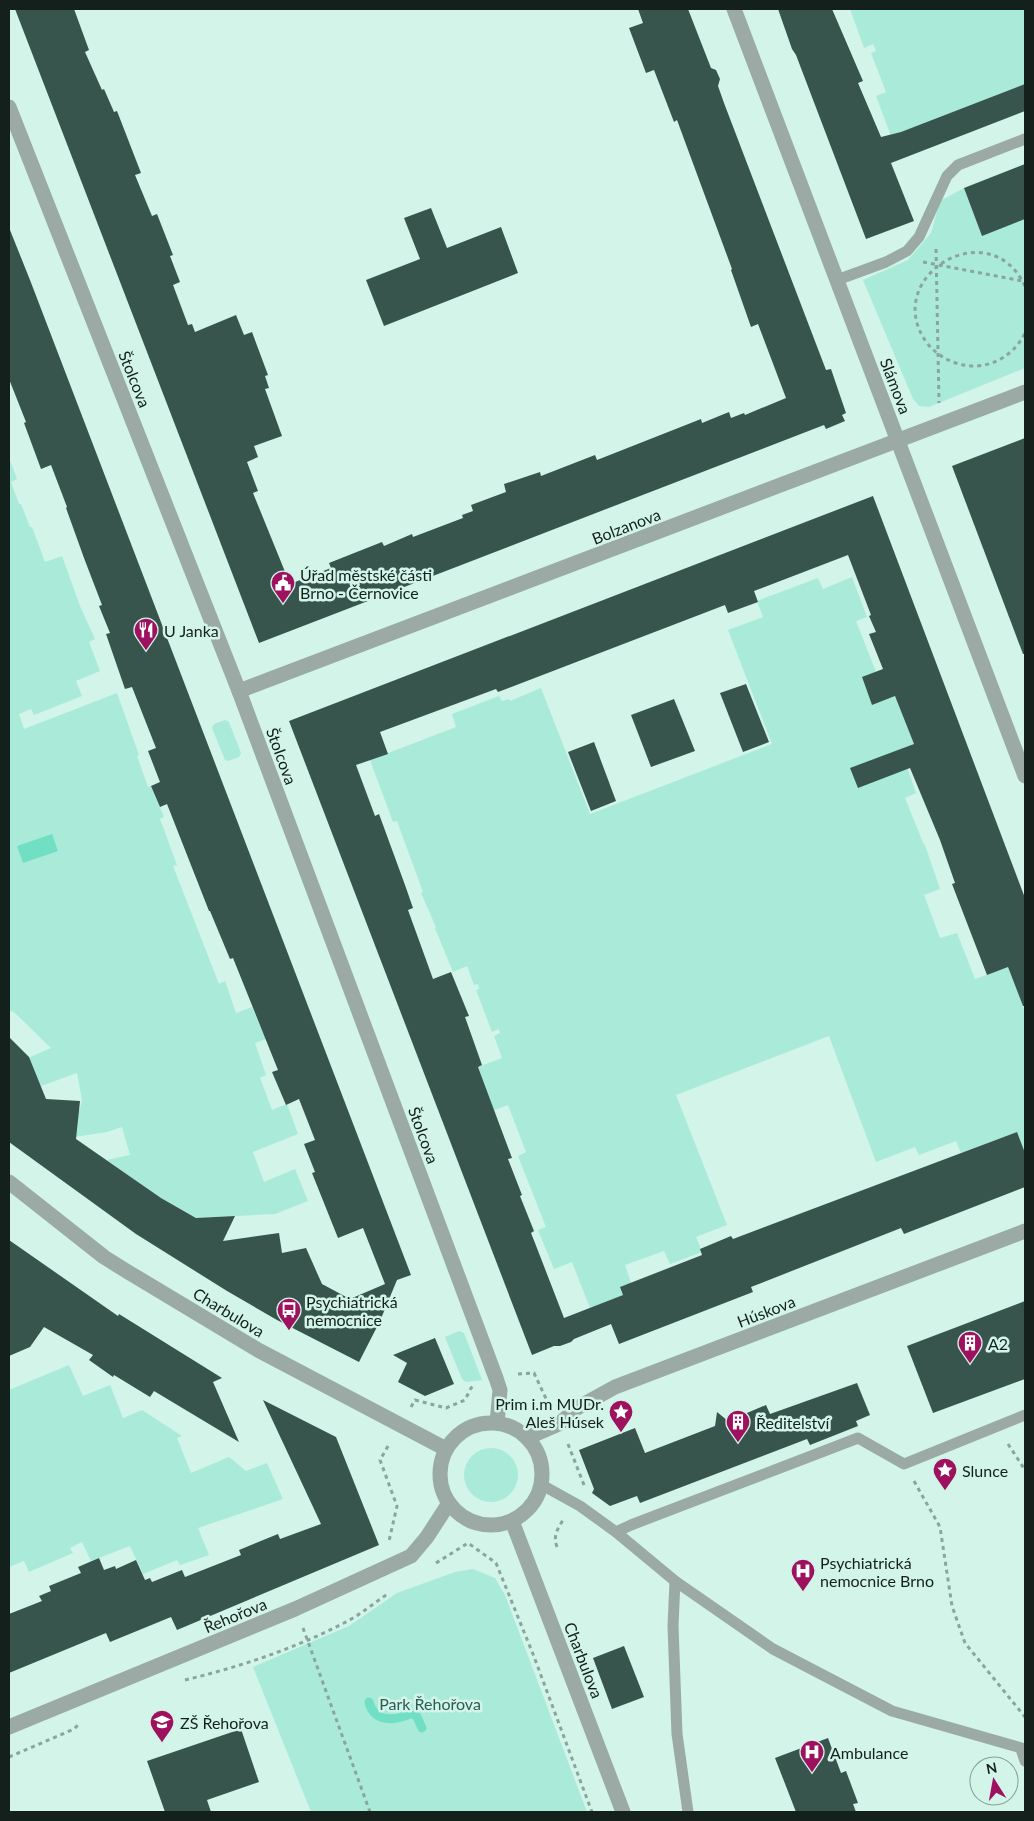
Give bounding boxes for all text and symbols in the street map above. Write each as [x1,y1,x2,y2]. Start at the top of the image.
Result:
street label: Štolcova [115,348,155,410]
street label: Slámova [877,355,915,417]
street label: Bolzanova [589,504,663,548]
place label: Úřad městské části Brno - Černovice [300,565,432,602]
public building icon: Úřad městské části Brno - Černovice [270,570,296,604]
restaurant icon: U Janka [133,617,159,651]
place label: U Janka [164,621,219,640]
street label: Štolcova [263,725,301,787]
street label: Štolcova [405,1104,443,1166]
street label: Charbulova [190,1283,268,1341]
street label: Húskova [734,1291,798,1331]
place label: Psychiatrická nemocnice [306,1292,398,1329]
bus stop icon: Psychiatrická nemocnice [276,1297,302,1331]
building icon: A2 [957,1330,983,1364]
place label: A2 [988,1334,1008,1353]
place label: Prim i.m MUDr. Aleš Húsek [495,1394,605,1431]
place icon: Prim i.m MUDr. Aleš Húsek [608,1399,634,1433]
building icon: Ředitelství [725,1409,751,1443]
place label: Ředitelství [756,1413,831,1432]
place icon: Slunce [932,1457,958,1491]
place label: Slunce [962,1461,1008,1480]
place label: Psychiatrická nemocnice Brno [820,1553,934,1590]
hospital icon: Psychiatrická nemocnice Brno [790,1558,816,1592]
street label: Řehořova [201,1594,269,1636]
street label: Charbulova [561,1619,607,1701]
park label: Park Řehořova [379,1694,481,1713]
school or university icon: ZŠ Řehořova [149,1709,175,1743]
place label: ZŠ Řehořova [180,1713,269,1732]
hospital icon: Ambulance [799,1739,825,1773]
place label: Ambulance [830,1743,908,1762]
north arrow [969,1756,1019,1806]
text: N [985,1758,998,1777]

